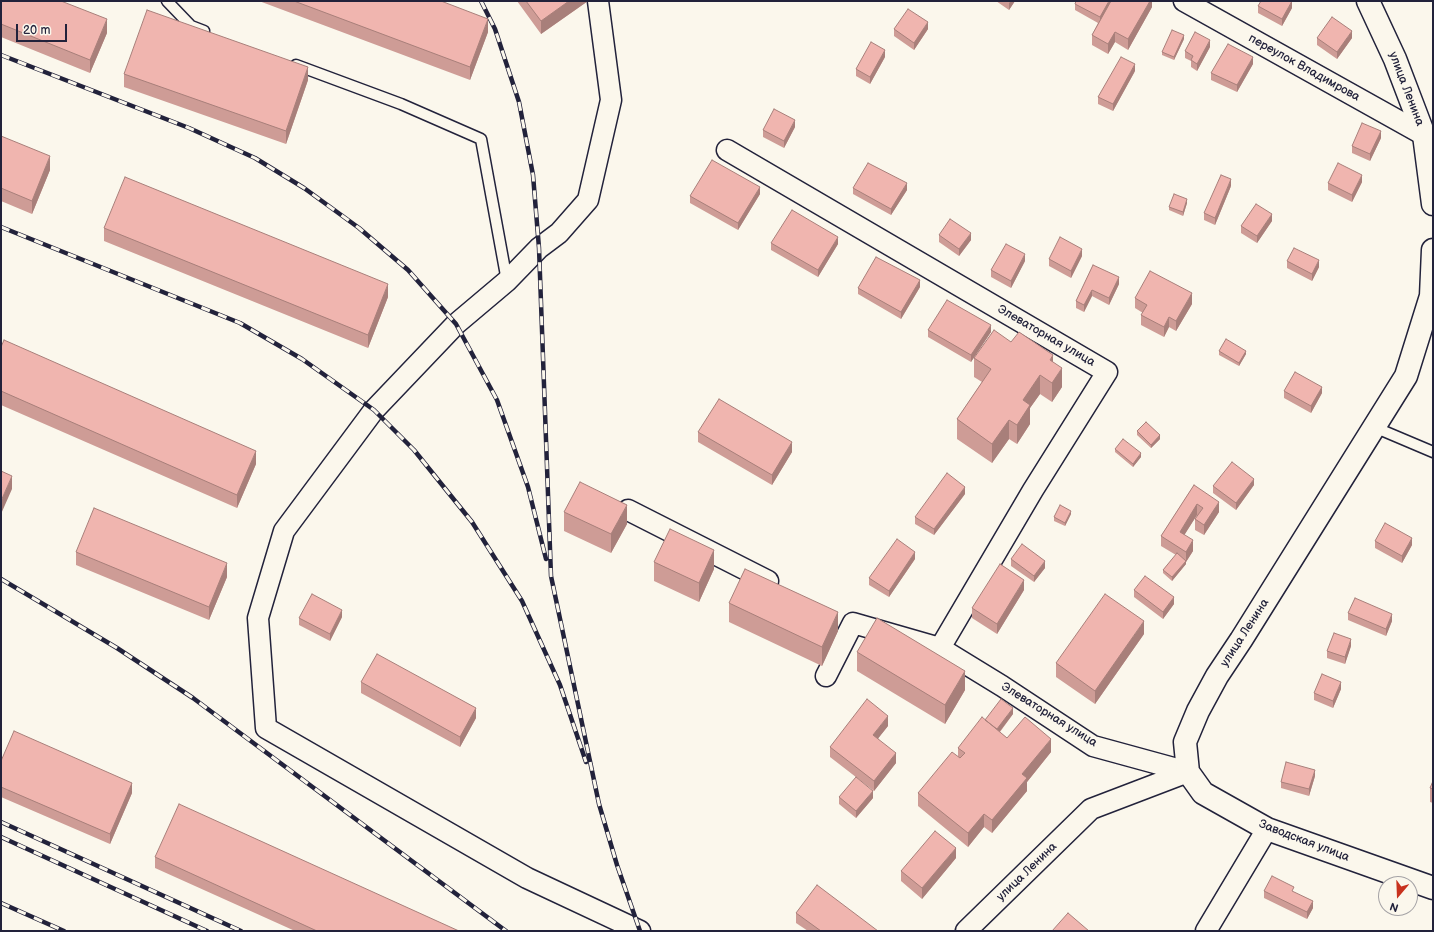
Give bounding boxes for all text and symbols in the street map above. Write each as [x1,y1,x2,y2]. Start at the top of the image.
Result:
scale bar [18,16,69,42]
text: 20 m [23,23,50,38]
street label: переулок Владимрова [1246,31,1362,105]
street label: улица Ленина [1385,50,1427,128]
street label: Элеваторная улица [995,302,1097,370]
street label: улица Ленина [1218,596,1272,670]
street label: Элеваторная улица [998,680,1100,750]
street label: Заводская улица [1257,817,1351,865]
street label: улица Ленина [994,840,1060,904]
north arrow [1378,876,1418,916]
text: N [1388,899,1400,914]

